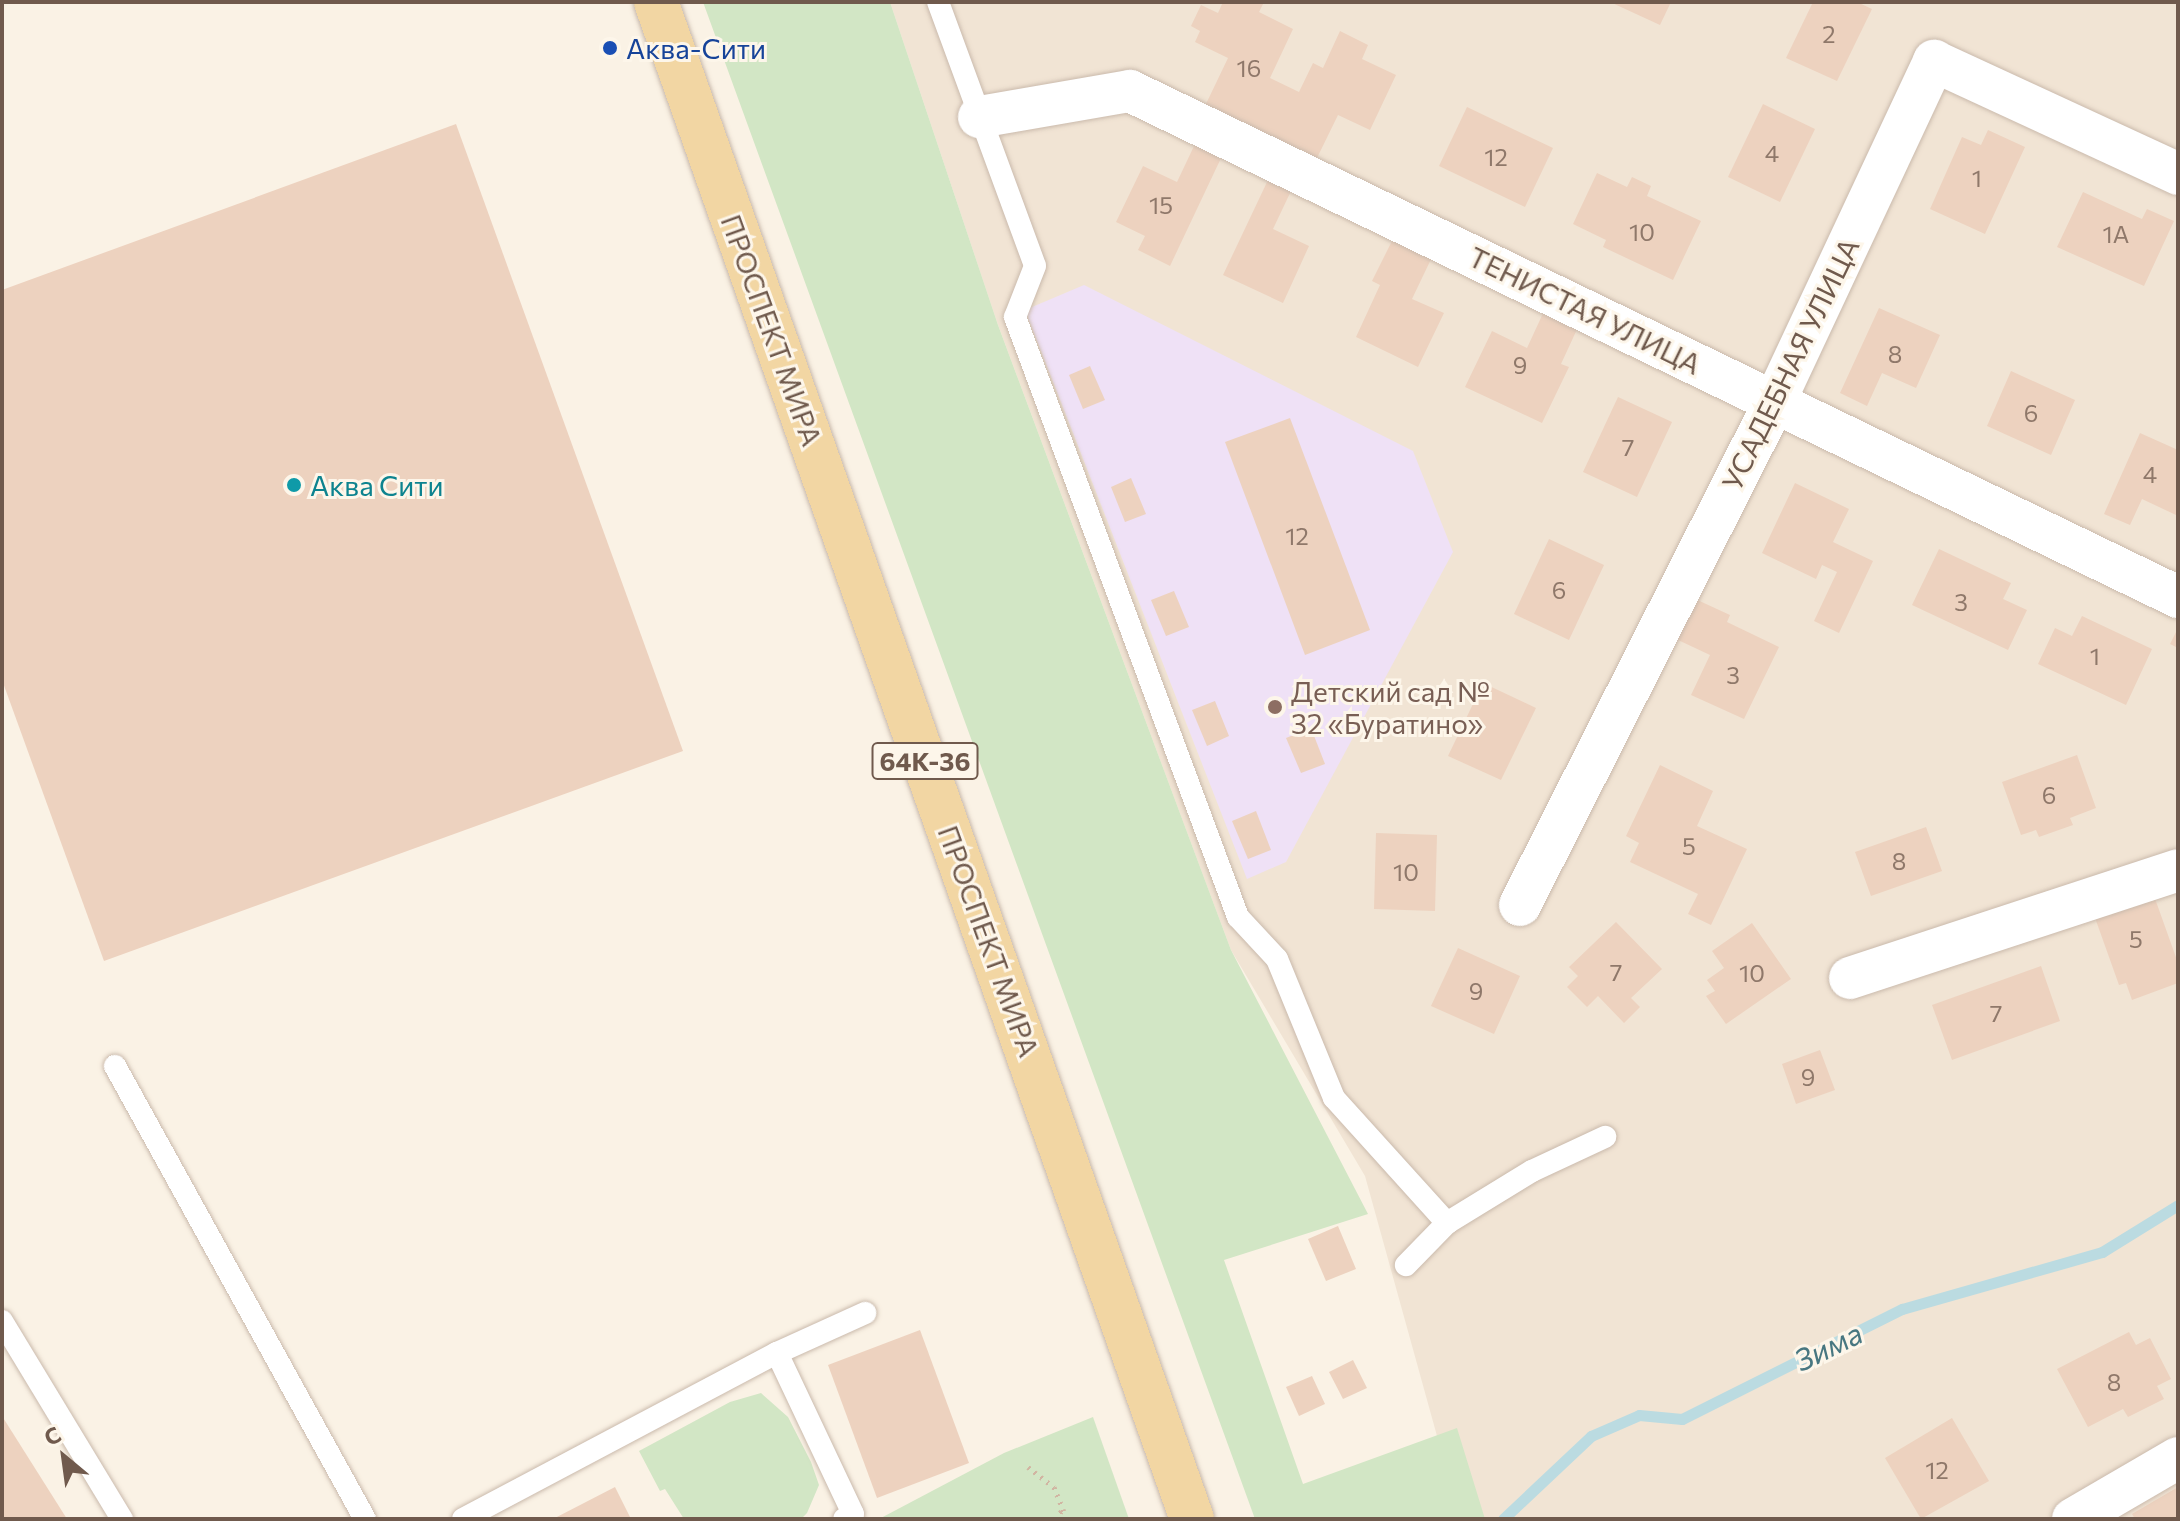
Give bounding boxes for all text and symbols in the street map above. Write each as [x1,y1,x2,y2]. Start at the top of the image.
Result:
house number: 2 [1822,20,1836,48]
place label: Аква-Сити [626,31,766,65]
marker: Аква-Сити [601,39,619,57]
house number: 16 [1237,54,1261,82]
house number: 4 [1765,139,1779,167]
house number: 12 [1484,143,1508,171]
house number: 1 [1972,164,1982,192]
house number: 15 [1149,191,1173,219]
street label: ПРОСПЕКТ МИРА [715,210,829,450]
house number: 10 [1629,218,1655,246]
house number: 1А [2103,220,2129,248]
street label: УСАДЕБНАЯ УЛИЦА [1714,233,1866,495]
street label: ТЕНИСТАЯ УЛИЦА [1464,239,1706,381]
house number: 8 [1888,340,1902,368]
house number: 9 [1513,351,1527,379]
house number: 6 [2024,399,2038,427]
house number: 7 [1622,433,1634,461]
house number: 4 [2143,460,2157,488]
place label: Аква Сити [310,468,444,502]
marker: Аква Сити [285,476,303,494]
house number: 12 [1285,522,1309,550]
house number: 6 [1552,576,1566,604]
house number: 3 [1954,588,1968,616]
house number: 1 [2090,642,2100,670]
house number: 3 [1726,661,1740,689]
place label: Детский сад № 32 «Буратино» [1291,674,1490,740]
marker: Детский сад № 32 «Буратино» [1266,698,1284,716]
road number: 64К-36 [871,739,979,783]
house number: 6 [2042,781,2056,809]
street label: ПРОСПЕКТ МИРА [932,821,1046,1061]
house number: 5 [1682,832,1696,860]
house number: 8 [1892,847,1906,875]
house number: 10 [1393,858,1419,886]
house number: 5 [2129,925,2143,953]
house number: 7 [1610,958,1622,986]
house number: 10 [1739,959,1765,987]
house number: 9 [1469,977,1483,1005]
house number: 7 [1990,999,2002,1027]
house number: 9 [1801,1063,1815,1091]
water label: Зима [1788,1314,1868,1378]
house number: 8 [2107,1368,2121,1396]
north arrow [24,1417,104,1497]
text: С [39,1420,65,1451]
house number: 12 [1925,1456,1949,1484]

